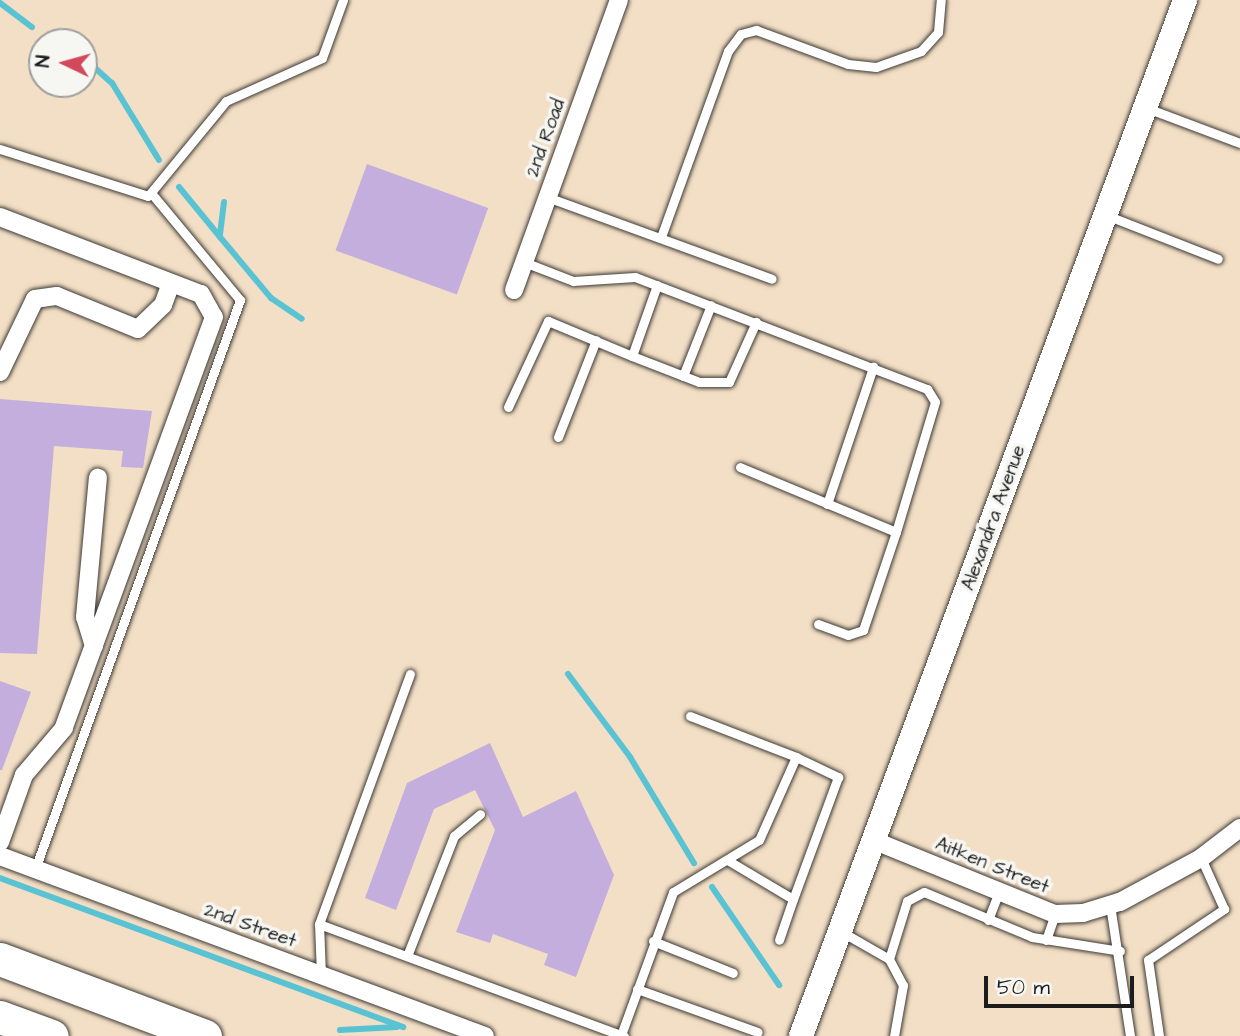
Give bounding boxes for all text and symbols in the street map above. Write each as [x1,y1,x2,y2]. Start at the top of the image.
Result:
north arrow [28,28,98,98]
text: N [30,54,58,68]
street label: 2nd Road [521,96,571,180]
street label: Alexandra Avenue [957,442,1031,594]
street label: Aitken Street [932,833,1052,899]
street label: 2nd Street [201,899,299,953]
scale bar [988,962,1138,1006]
text: 50 m [997,973,1050,1002]

